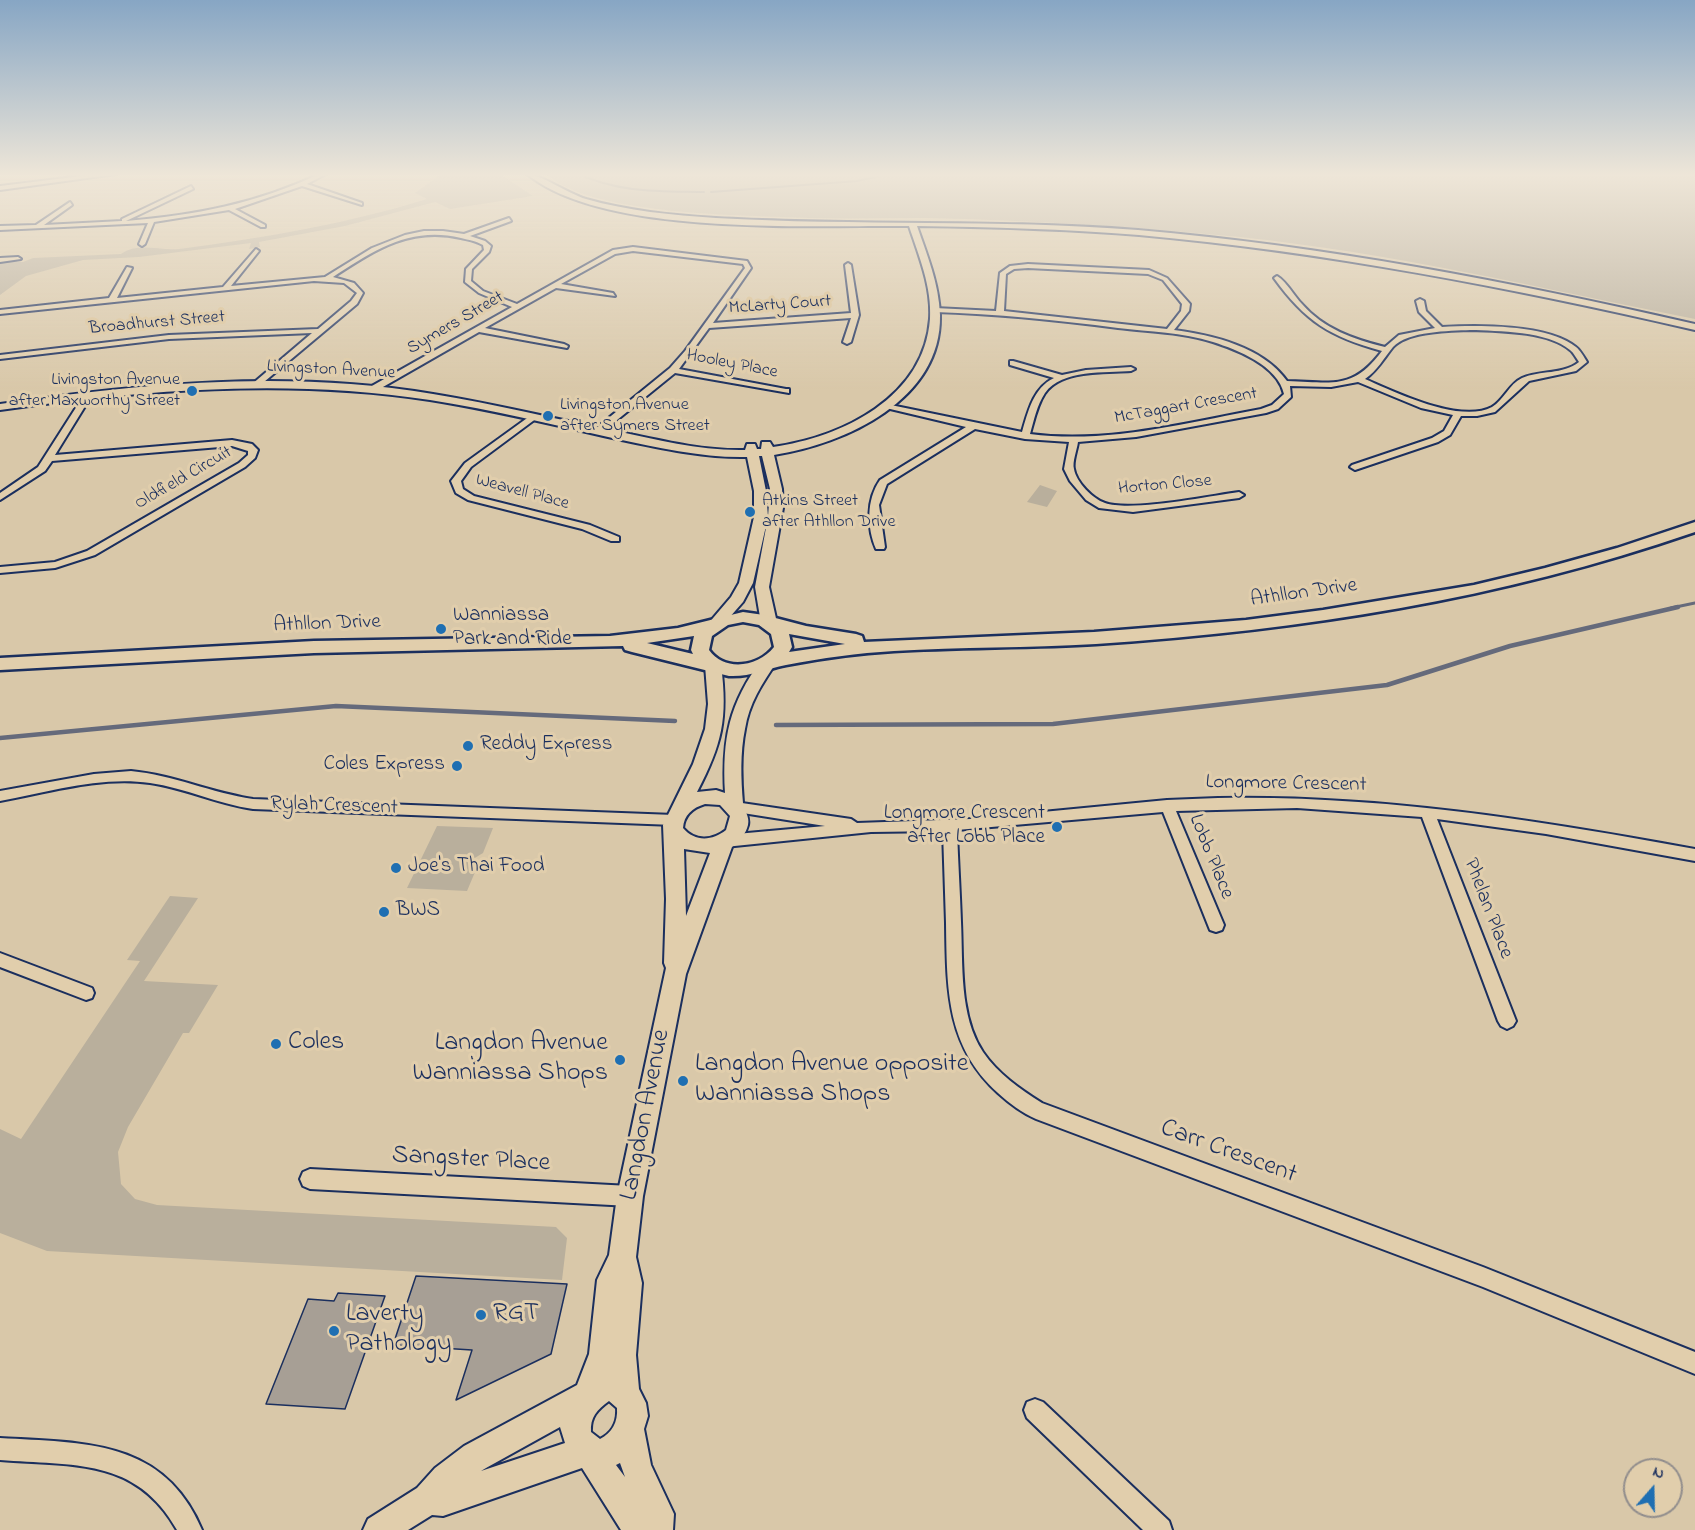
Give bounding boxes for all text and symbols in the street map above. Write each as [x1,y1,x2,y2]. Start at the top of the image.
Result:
street label: Symers Street [404,288,508,360]
street label: McLarty Court [728,292,832,320]
street label: Broadhurst Street [88,307,226,341]
street label: Hooley Place [685,346,779,384]
street label: Livingston Avenue [266,357,396,385]
place label: Livingston Avenue after Maxworthy Street [9,370,180,412]
marker: Livingston Avenue after Maxworthy Street [185,384,199,398]
street label: McTaggart Crescent [1113,384,1259,430]
place label: Livingston Avenue after Symers Street [560,395,710,438]
marker: Livingston Avenue after Symers Street [541,409,555,423]
street label: Oldfield Circuit [132,443,236,515]
street label: Weavell Place [473,470,571,516]
street label: Horton Close [1117,471,1213,501]
place label: Atkins Street after Athllon Drive [762,491,896,534]
marker: Atkins Street after Athllon Drive [743,505,757,519]
street label: Athllon Drive [1249,574,1359,614]
place label: Wanniassa Park and Ride [453,604,572,654]
street label: Athllon Drive [273,611,381,639]
marker: Wanniassa Park and Ride [434,622,448,636]
place label: Reddy Express [480,733,612,759]
marker: Reddy Express [461,739,475,753]
place label: Coles Express [323,753,445,779]
marker: Coles Express [450,759,464,773]
street label: Longmore Crescent [1205,771,1367,799]
street label: Rylah Crescent [270,792,398,822]
place label: Longmore Crescent after Lobb Place [884,802,1045,852]
street label: Lobb Place [1182,811,1238,903]
marker: Longmore Crescent after Lobb Place [1050,820,1064,834]
place label: Joe's Thai Food [408,855,544,881]
street label: Phelan Place [1456,855,1518,963]
marker: Joe's Thai Food [389,861,403,875]
place label: BWS [396,899,440,925]
marker: BWS [377,905,391,919]
street label: Langdon Avenue [615,1027,679,1203]
place label: Coles [288,1028,344,1060]
place label: Langdon Avenue Wanniassa Shops [413,1029,608,1090]
marker: Coles [269,1037,283,1051]
place label: Langdon Avenue opposite Wanniassa Shops [695,1050,968,1112]
marker: Langdon Avenue Wanniassa Shops [613,1053,627,1067]
marker: Langdon Avenue opposite Wanniassa Shops [676,1074,690,1088]
street label: Carr Crescent [1156,1114,1300,1192]
street label: Sangster Place [391,1141,551,1181]
place label: RGT [493,1299,539,1331]
place label: Laverty Pathology [346,1300,451,1362]
marker: RGT [474,1308,488,1322]
marker: Laverty Pathology [327,1324,341,1338]
north arrow [1623,1458,1683,1518]
text: N [1649,1460,1668,1486]

